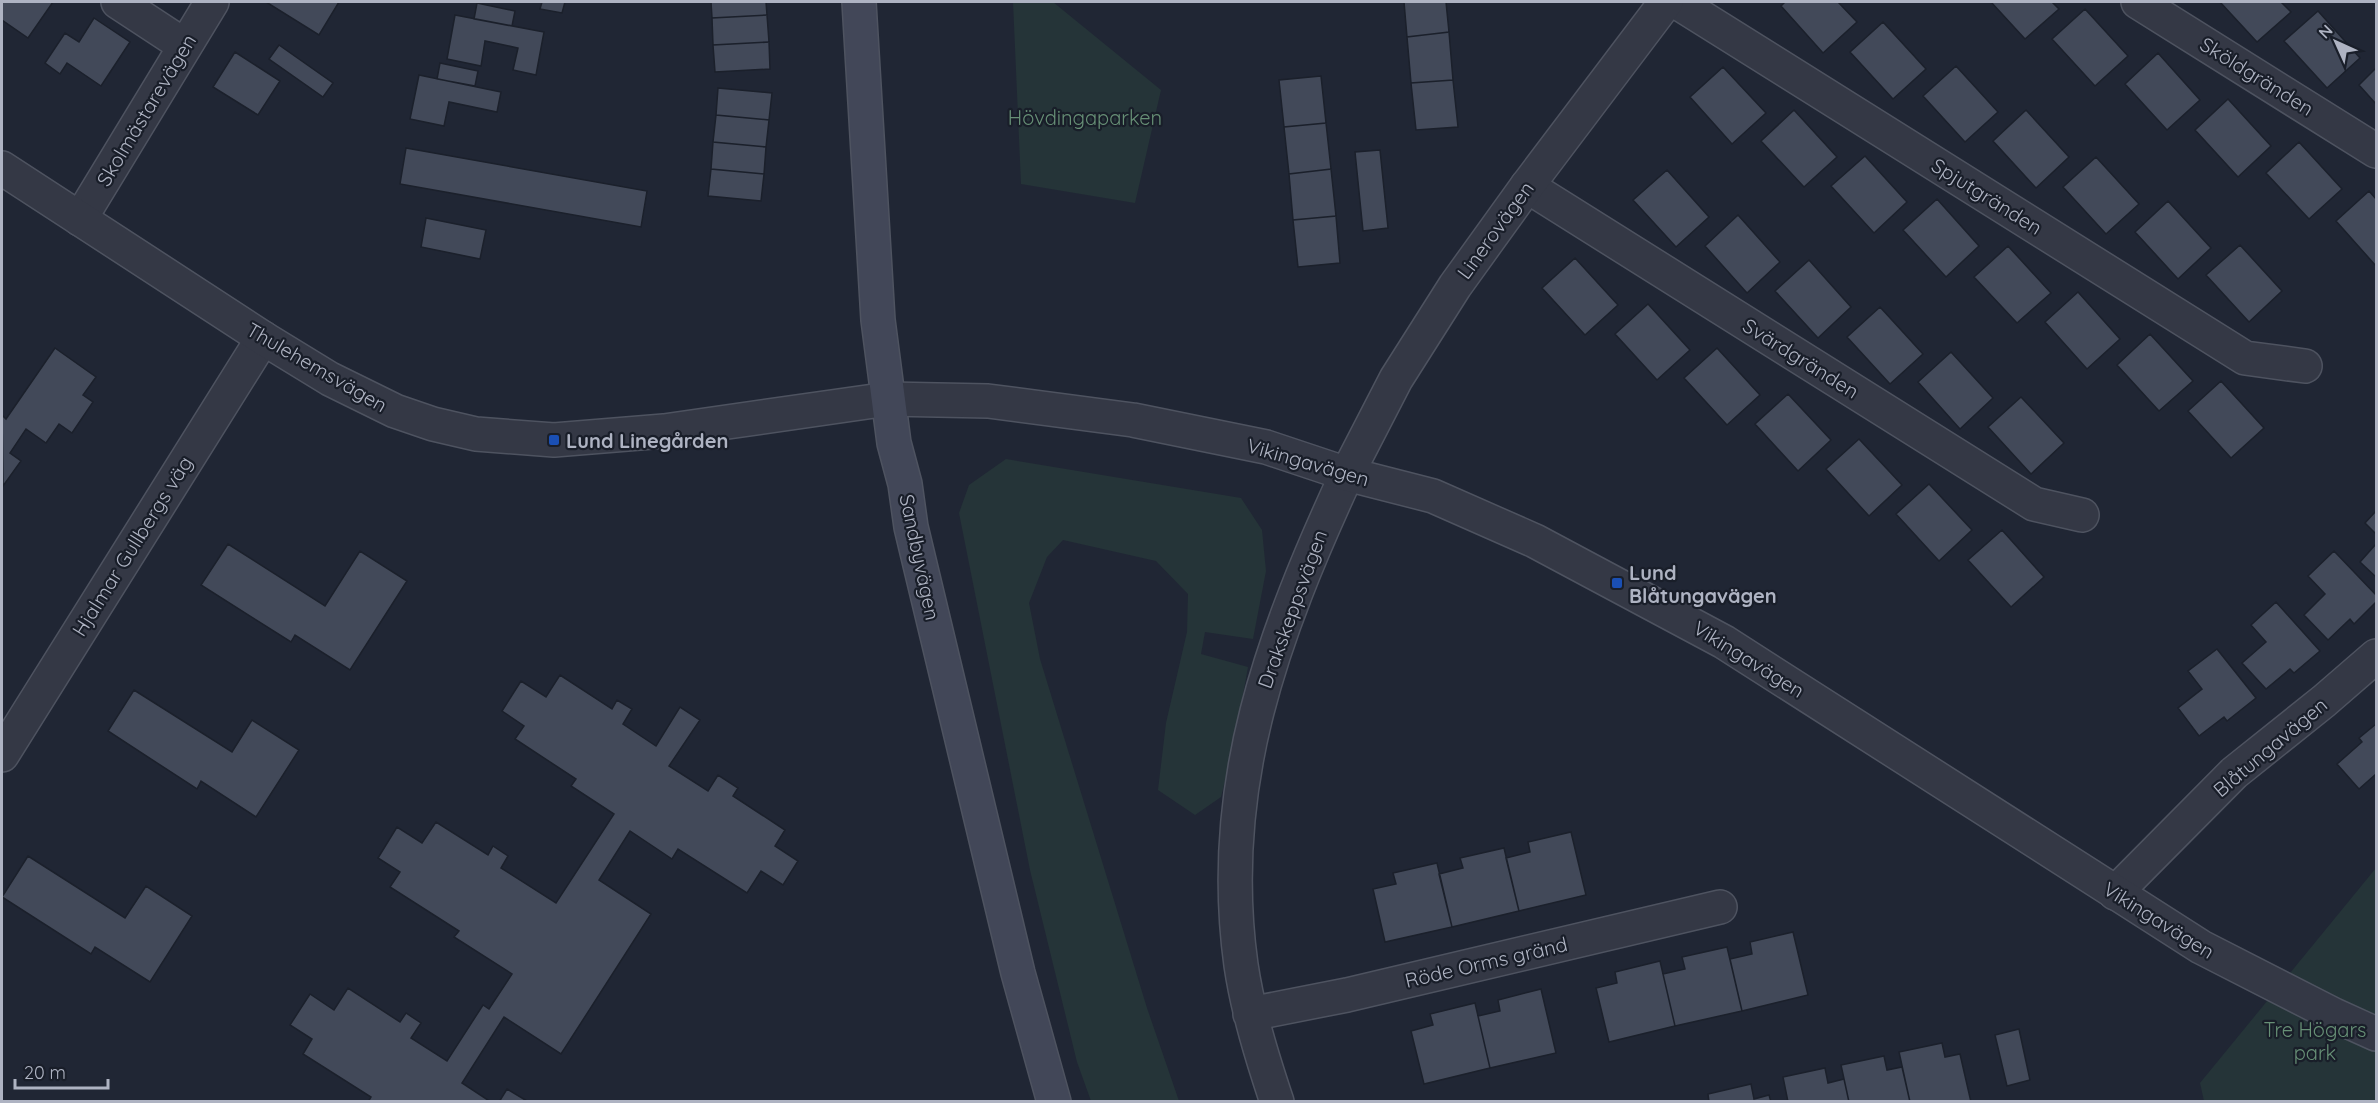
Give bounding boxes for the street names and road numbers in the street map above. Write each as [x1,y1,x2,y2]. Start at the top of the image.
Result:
street label: Skolmästarevägen [91,29,201,191]
street label: Sköldgränden [2196,31,2318,121]
street label: Spjutgränden [1927,152,2047,240]
street label: Linerovägen [1451,176,1539,284]
street label: Svärdgränden [1738,312,1864,404]
street label: Thulehemsvägen [242,317,392,417]
street label: Vikingavägen [1244,433,1372,491]
street label: Hjalmar Gullbergs väg [66,451,198,641]
street label: Sandbyvägen [894,492,946,622]
street label: Drakskeppsvägen [1252,526,1332,692]
street label: Vikingavägen [1689,615,1809,703]
street label: Blåtungavägen [2208,692,2332,802]
street label: Vikingavägen [2099,876,2219,964]
street label: Röde Orms gränd [1402,931,1570,993]

